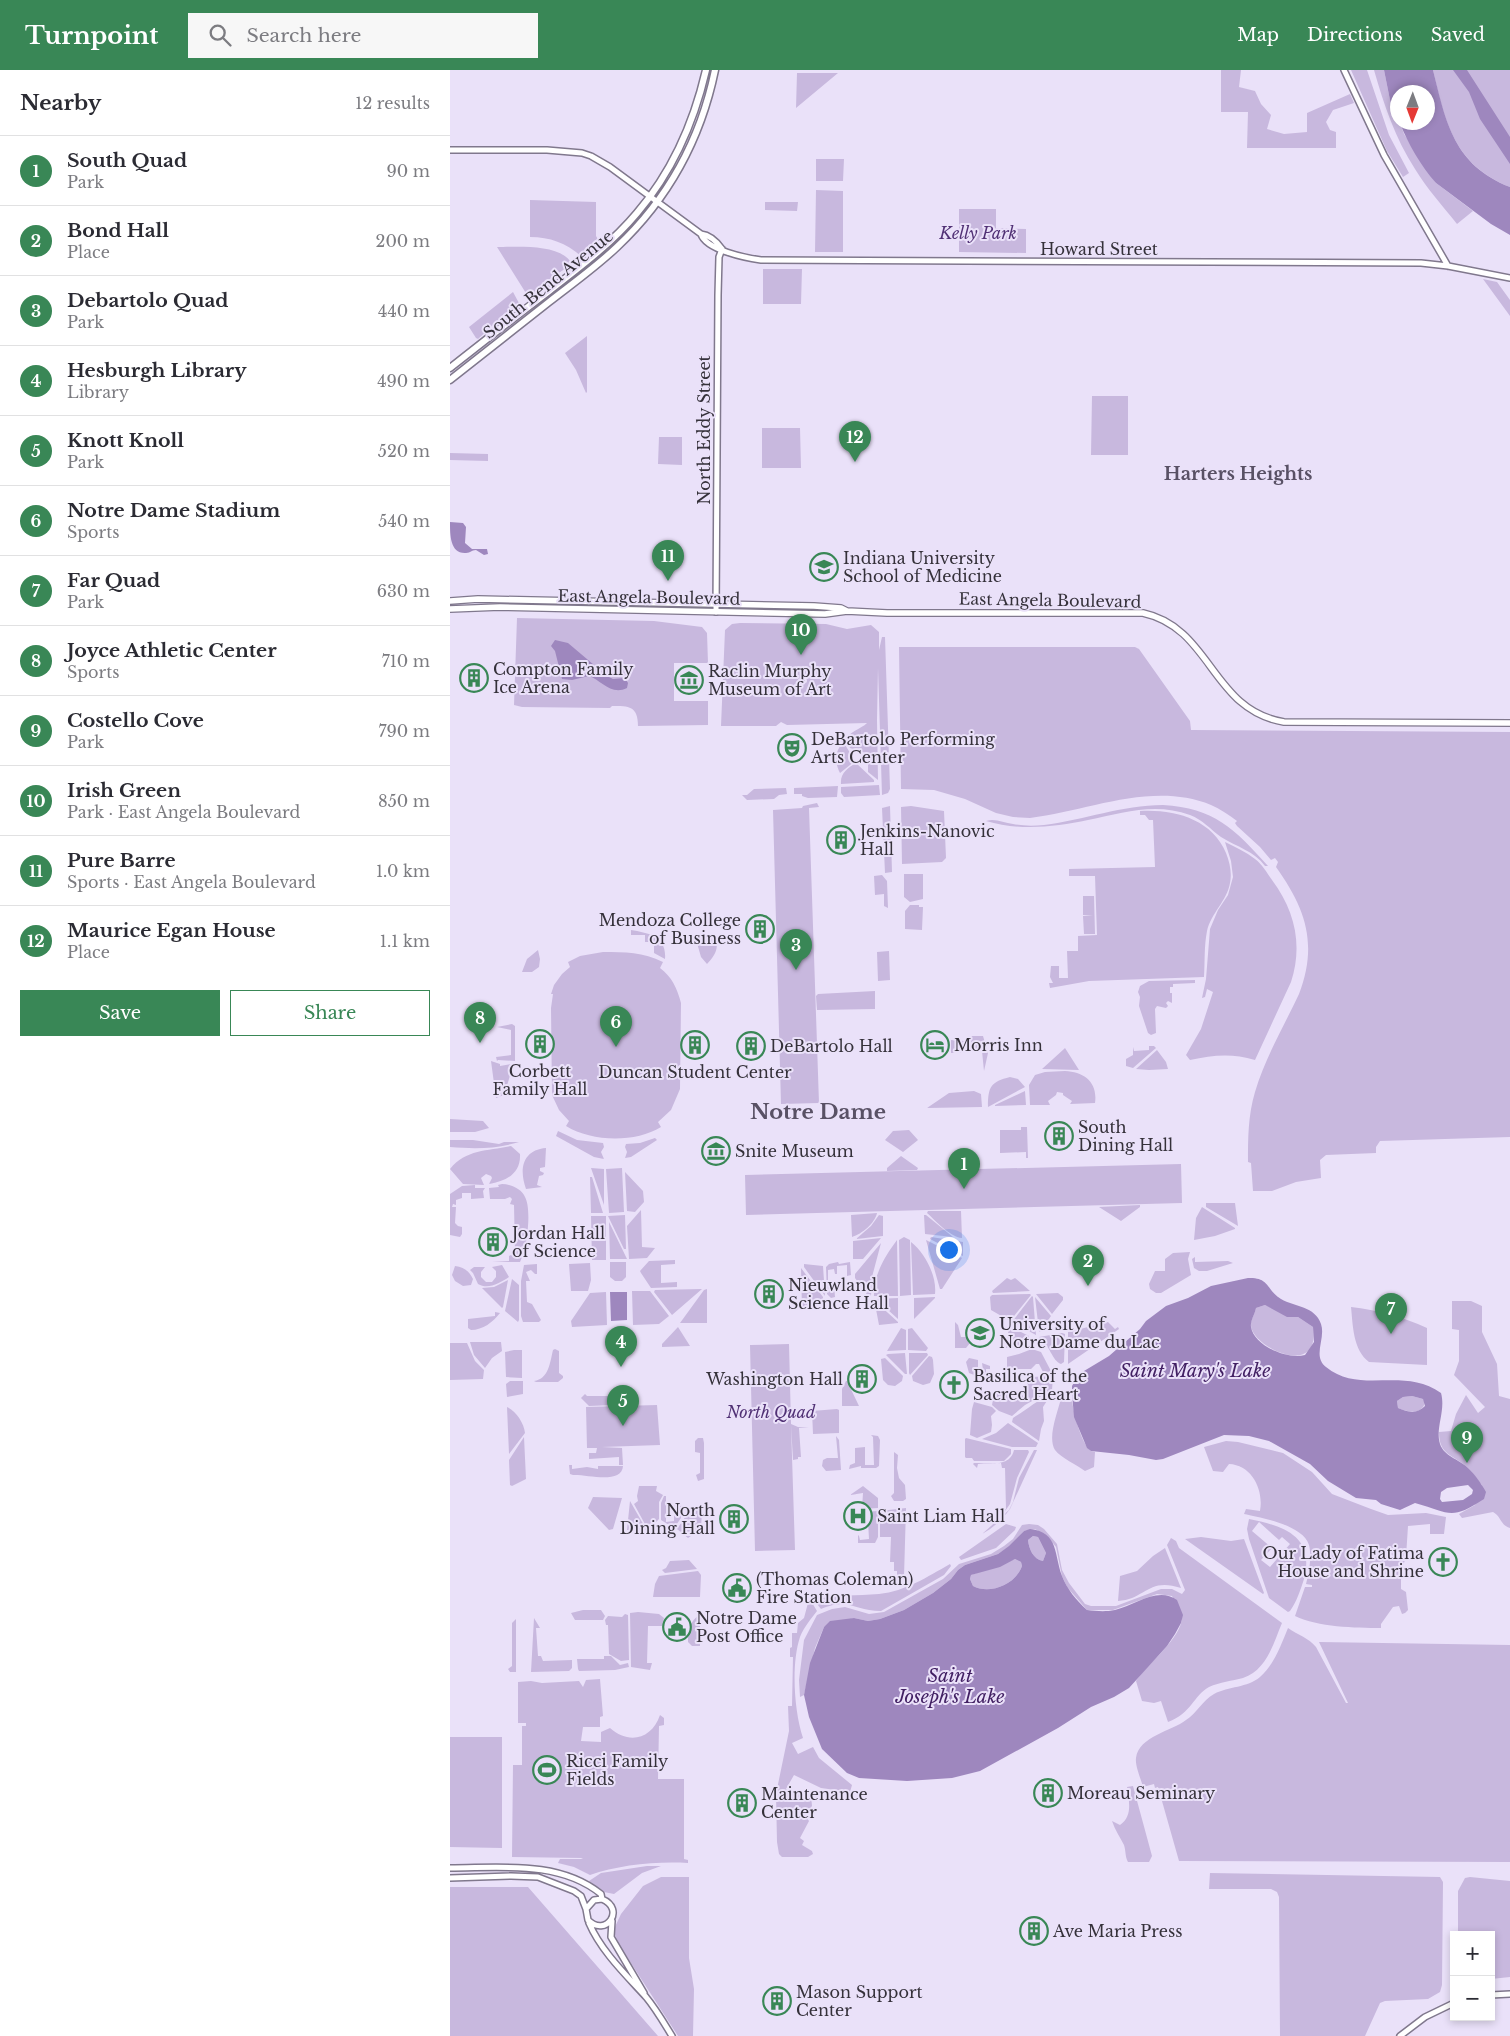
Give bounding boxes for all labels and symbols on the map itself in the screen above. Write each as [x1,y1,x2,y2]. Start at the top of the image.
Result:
north arrow [1390,85,1435,130]
park label: Kelly Park [938,223,1017,243]
street label: South Bend Avenue [479,225,617,343]
street label: Howard Street [1040,239,1158,259]
street label: North Eddy Street [694,355,714,505]
pin: 12 [839,421,871,462]
district label: Harters Heights [1164,463,1312,485]
pin: 11 [652,540,684,581]
place label: Indiana University School of Medicine [843,548,1002,586]
school or university icon: Indiana University School of Medicine [809,552,839,582]
street label: East Angela Boulevard [558,585,741,609]
street label: East Angela Boulevard [959,588,1142,612]
pin: 10 [785,614,817,655]
place label: Compton Family Ice Arena [493,659,634,697]
place label: Raclin Murphy Museum of Art [708,661,832,699]
building icon: Compton Family Ice Arena [459,663,489,693]
museum icon: Raclin Murphy Museum of Art [674,665,704,695]
place label: DeBartolo Performing Arts Center [810,729,995,767]
theatre icon: DeBartolo Performing Arts Center [777,733,807,763]
place label: Jenkins-Nanovic Hall [858,821,995,859]
building icon: Jenkins-Nanovic Hall [826,825,856,855]
place label: Mendoza College of Business [599,910,741,948]
building icon: Mendoza College of Business [745,914,775,944]
pin: 3 [780,929,812,970]
pin: 8 [464,1002,496,1043]
pin: 6 [600,1006,632,1047]
building icon: Corbett Family Hall [525,1029,555,1059]
building icon: Duncan Student Center [680,1030,710,1060]
hotel icon: Morris Inn [920,1030,950,1060]
building icon: DeBartolo Hall [736,1031,766,1061]
place label: Morris Inn [954,1035,1043,1055]
place label: DeBartolo Hall [770,1036,893,1056]
place label: Corbett Family Hall [492,1061,588,1099]
place label: Duncan Student Center [598,1062,792,1082]
district label: Notre Dame [750,1099,886,1125]
place label: South Dining Hall [1078,1117,1173,1155]
building icon: South Dining Hall [1044,1121,1074,1151]
museum icon: Snite Museum [701,1136,731,1166]
place label: Snite Museum [735,1141,854,1161]
pin: 1 [948,1148,980,1189]
place label: Jordan Hall of Science [510,1223,605,1261]
building icon: Jordan Hall of Science [478,1227,508,1257]
your location [936,1237,962,1263]
pin: 2 [1072,1245,1104,1286]
place label: Nieuwland Science Hall [788,1275,889,1313]
building icon: Nieuwland Science Hall [754,1279,784,1309]
pin: 7 [1375,1293,1407,1334]
place label: University of Notre Dame du Lac [999,1314,1160,1352]
school or university icon: University of Notre Dame du Lac [965,1318,995,1348]
pin: 4 [605,1326,637,1367]
water label: Saint Mary's Lake [1120,1360,1270,1382]
building icon: Washington Hall [847,1364,877,1394]
place label: Basilica of the Sacred Heart [973,1366,1087,1404]
place label: Washington Hall [705,1369,843,1389]
church icon: Basilica of the Sacred Heart [939,1370,969,1400]
pin: 5 [607,1385,639,1426]
park label: North Quad [726,1402,816,1422]
pin: 9 [1451,1422,1483,1463]
place label: North Dining Hall [620,1500,715,1538]
hospital icon: Saint Liam Hall [843,1501,873,1531]
building icon: North Dining Hall [719,1504,749,1534]
place label: Saint Liam Hall [877,1506,1005,1526]
place label: Our Lady of Fatima House and Shrine [1263,1543,1424,1581]
church icon: Our Lady of Fatima House and Shrine [1428,1547,1458,1577]
place label: (Thomas Coleman) Fire Station [756,1569,913,1607]
public building icon: (Thomas Coleman) Fire Station [722,1573,752,1603]
place label: Notre Dame Post Office [696,1608,797,1646]
public building icon: Notre Dame Post Office [662,1612,692,1642]
water label: Saint Joseph's Lake [894,1665,1005,1708]
place label: Ricci Family Fields [566,1751,669,1789]
sports icon: Ricci Family Fields [532,1755,562,1785]
building icon: Moreau Seminary [1033,1778,1063,1808]
place label: Moreau Seminary [1067,1783,1216,1803]
place label: Maintenance Center [761,1784,868,1822]
building icon: Maintenance Center [727,1788,757,1818]
building icon: Ave Maria Press [1019,1916,1049,1946]
place label: Ave Maria Press [1052,1921,1182,1941]
place label: Mason Support Center [796,1982,923,2020]
building icon: Mason Support Center [762,1986,792,2016]

